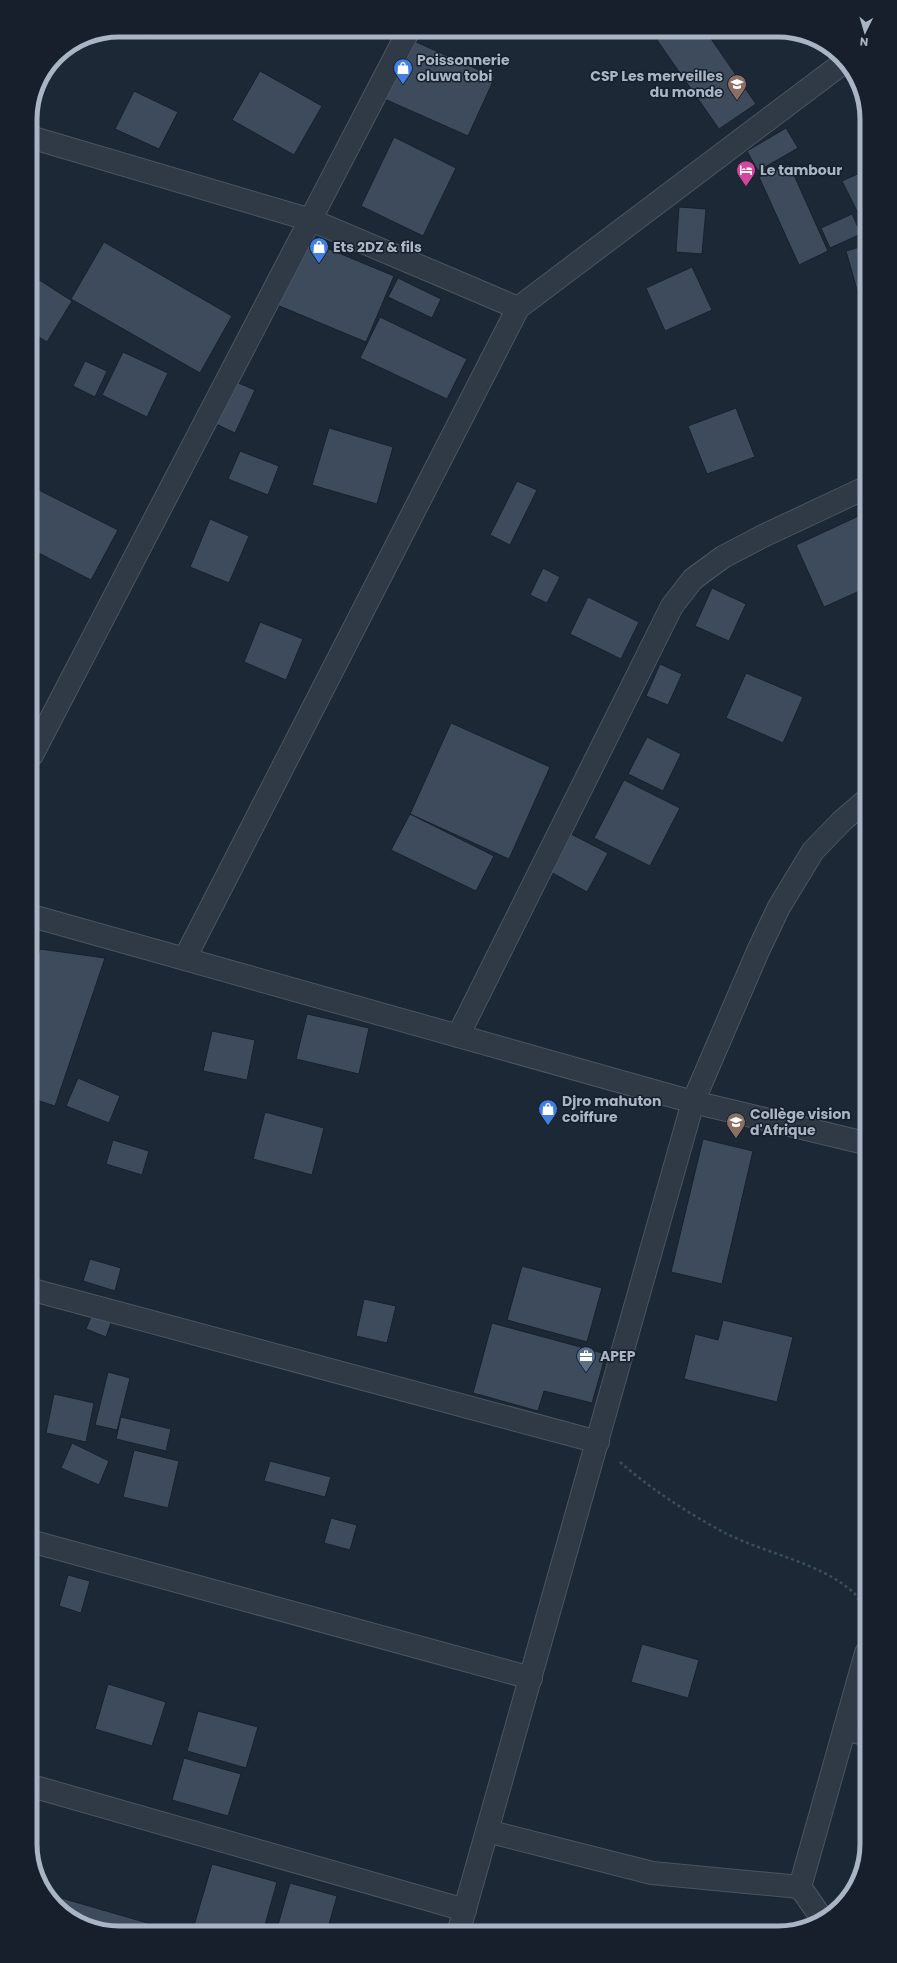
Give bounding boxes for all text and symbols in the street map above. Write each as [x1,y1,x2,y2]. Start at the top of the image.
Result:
north arrow [845,12,885,52]
text: N [859,34,869,50]
place label: Poissonnerie oluwa tobi [417,50,510,86]
shop icon: Poissonnerie oluwa tobi [392,57,414,85]
place label: CSP Les merveilles du monde [590,66,723,102]
school or university icon: CSP Les merveilles du monde [726,73,748,101]
hotel icon: Le tambour [735,159,757,187]
place label: Le tambour [760,160,842,180]
shop icon: Ets 2DZ & fils [308,236,330,264]
place label: Ets 2DZ & fils [333,237,422,257]
place label: Djro mahuton coiffure [562,1091,661,1127]
shop icon: Djro mahuton coiffure [537,1098,559,1126]
place label: Collège vision d'Afrique [750,1104,851,1140]
school or university icon: Collège vision d'Afrique [725,1111,747,1139]
office icon: APEP [575,1345,597,1373]
place label: APEP [600,1346,636,1366]

